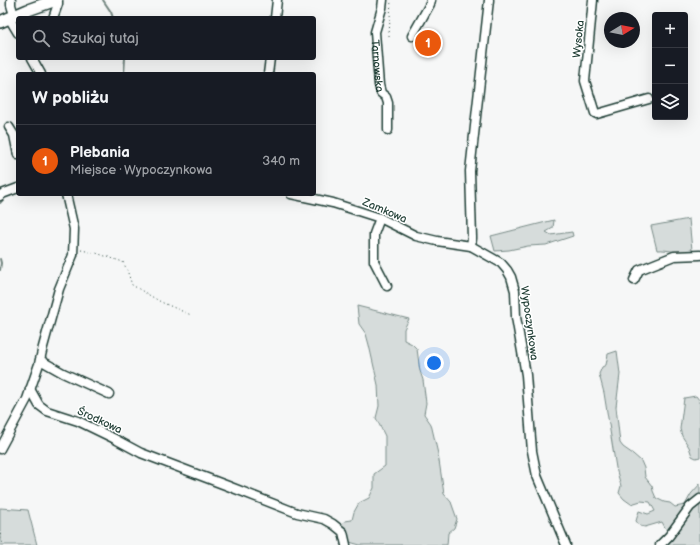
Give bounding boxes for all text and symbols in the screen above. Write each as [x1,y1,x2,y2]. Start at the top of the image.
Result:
north arrow [604,12,640,48]
map controls [652,12,688,120]
button: + [652,12,688,48]
search box [16,16,316,60]
street label: Wysoka [570,20,587,59]
icon: search [30,27,52,49]
pin: 1 [415,28,441,58]
text: Szukaj tutaj [62,29,139,48]
street label: Tarnowska [369,39,387,93]
button: − [652,48,688,84]
button: layers [652,84,688,120]
text: W pobliżu [32,88,109,108]
text: Plebania [70,143,130,162]
text: 1 [42,153,48,169]
text: 340 m [262,153,300,169]
text: Miejsce · Wypoczynkowa [70,162,212,178]
street label: Zamkowa [360,195,409,226]
street label: Wypoczynkowa [518,285,541,361]
your location [424,353,444,373]
street label: Środkowa [75,404,125,436]

